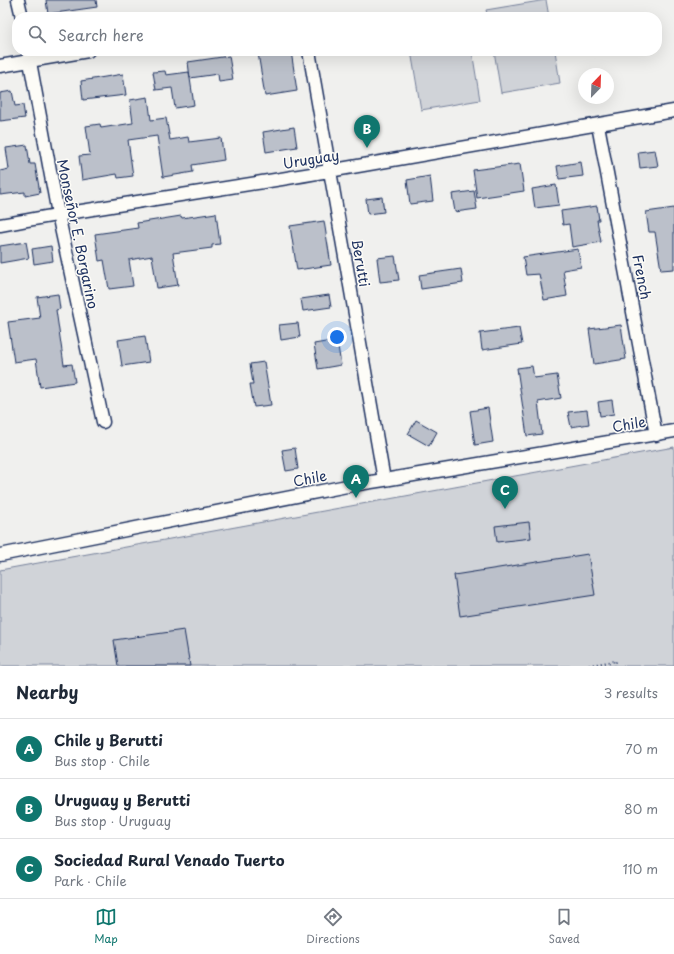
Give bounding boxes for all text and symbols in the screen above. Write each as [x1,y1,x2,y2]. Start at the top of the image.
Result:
search box [12,12,662,56]
icon: search [26,23,48,45]
text: Search here [58,23,144,46]
north arrow [578,68,614,104]
pin: B [354,115,380,148]
street label: Uruguay [281,144,341,174]
street label: Monseñor E. Borgarino [52,157,104,311]
street label: Berutti [346,237,376,289]
street label: French [627,253,657,301]
your location [327,327,347,347]
street label: Chile [610,411,648,437]
street label: Chile [291,464,329,492]
pin: A [343,465,369,498]
pin: C [492,476,518,509]
text: Nearby [16,679,78,705]
text: 3 results [604,683,658,702]
text: Chile y Berutti [54,728,163,751]
text: A [24,739,34,758]
text: 70 m [625,739,658,758]
text: Bus stop · Chile [54,751,150,770]
text: Uruguay y Berutti [54,788,190,811]
text: B [25,799,33,818]
text: 80 m [624,799,658,818]
text: Bus stop · Uruguay [54,811,171,830]
text: Sociedad Rural Venado Tuerto [54,848,285,871]
text: C [24,859,34,878]
text: 110 m [623,859,658,878]
text: Park · Chile [54,871,127,890]
tab: Map [94,906,118,947]
tab: Directions [306,906,360,947]
tab: Saved [548,906,580,947]

